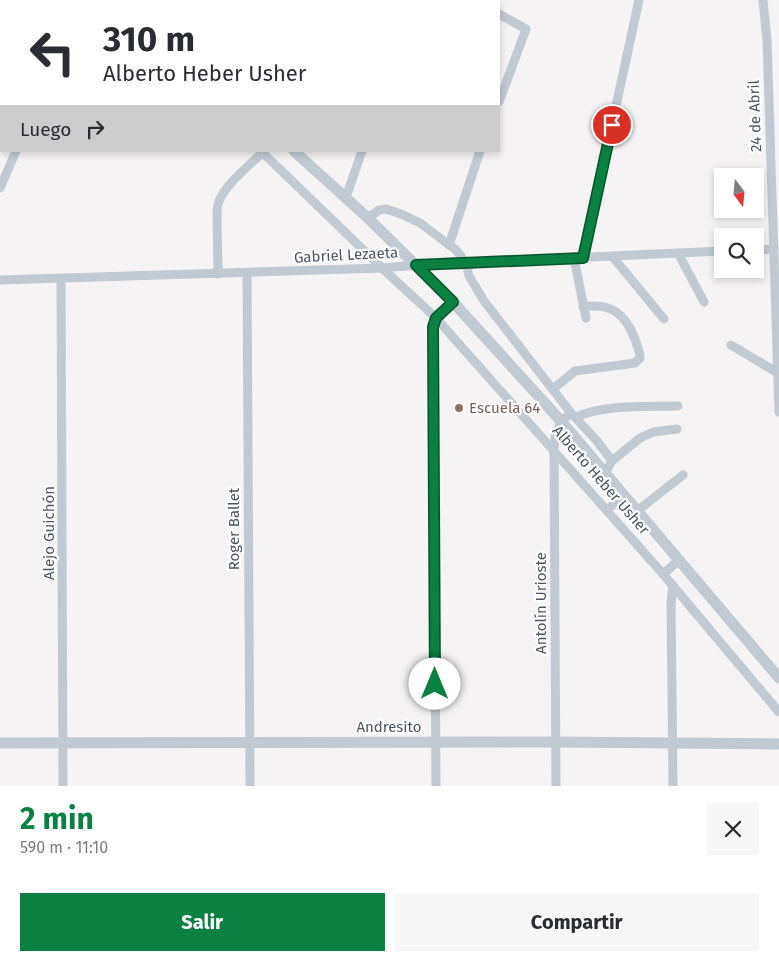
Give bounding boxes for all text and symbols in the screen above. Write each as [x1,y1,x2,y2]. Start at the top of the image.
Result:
text: 310 m [103,18,195,60]
icon: left [20,20,85,85]
text: Alberto Heber Usher [103,60,306,87]
street label: 24 de Abril [745,79,765,152]
pin [591,104,633,146]
icon: arrive [598,111,626,139]
icon: right [81,115,109,143]
text: Luego [20,118,71,141]
north arrow [714,168,764,218]
map controls [714,168,764,278]
button: search [714,228,764,278]
street label: Gabriel Lezaeta [293,243,399,267]
place label: Escuela 64 [469,399,540,417]
marker: Escuela 64 [453,402,465,414]
street label: Alberto Heber Usher [549,422,653,538]
street label: Alejo Guichón [40,486,58,580]
street label: Roger Ballet [225,487,243,570]
street label: Antolín Urioste [532,552,550,654]
position arrow [408,657,460,709]
street label: Andresito [356,718,422,736]
text: 2 min [20,801,94,837]
button: close [707,803,759,855]
text: 590 m · 11:10 [20,838,108,857]
button: Salir [20,893,385,951]
button: Compartir [395,893,759,951]

